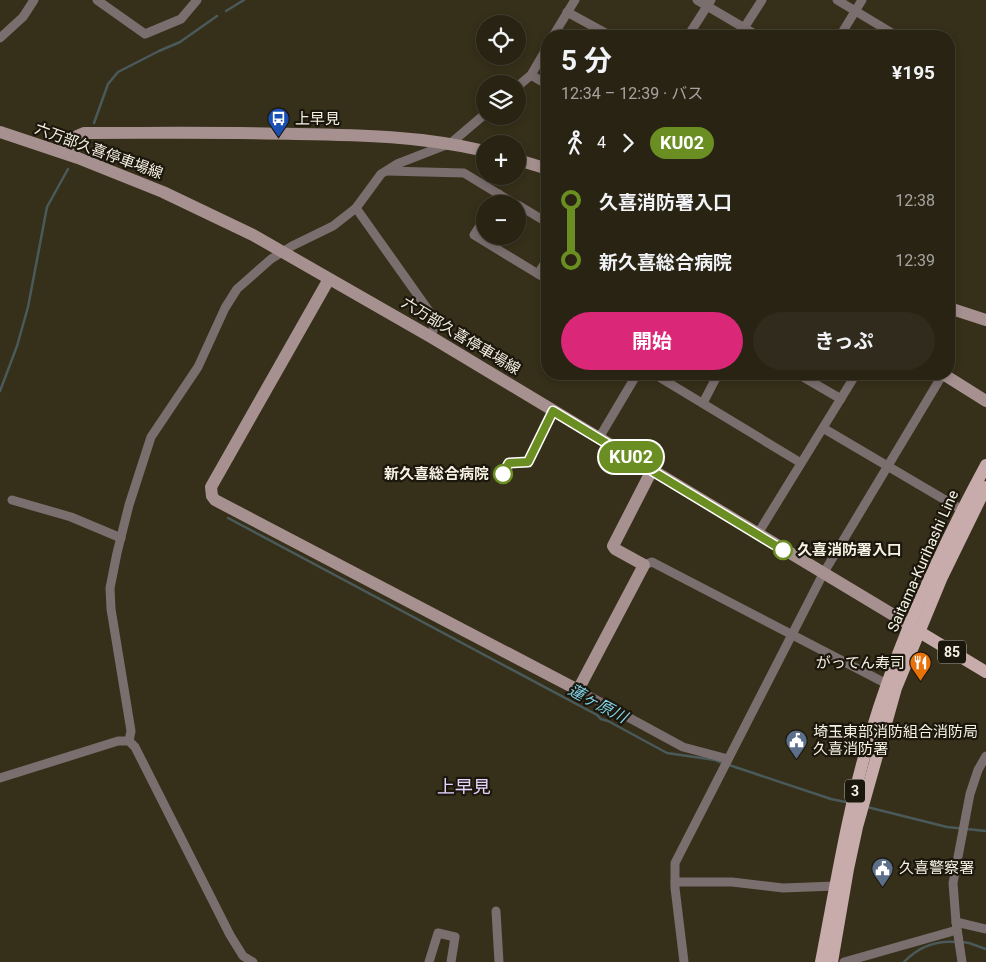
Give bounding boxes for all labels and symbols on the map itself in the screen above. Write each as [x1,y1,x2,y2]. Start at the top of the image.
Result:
bus stop icon: 上早見 [267,107,291,138]
place label: 上早見 [295,110,340,128]
street label: 六万部久喜停車場線 [32,119,166,183]
street label: 六万部久喜停車場線 [398,294,524,378]
line badge: KU02 [596,441,666,473]
marker: 新久喜総合病院 [493,464,513,484]
place label: 新久喜総合病院 [384,465,489,483]
street label: Saitama-Kurihashi Line [884,487,962,635]
marker: 久喜消防署入口 [773,540,793,560]
place label: 久喜消防署入口 [797,541,902,559]
road number: 85 [938,640,966,664]
restaurant icon: がってん寿司 [909,651,933,682]
place label: がってん寿司 [816,654,905,672]
water label: 蓮ヶ原川 [565,680,632,728]
place label: 埼玉東部消防組合消防局 久喜消防署 [813,723,978,758]
public building icon: 埼玉東部消防組合消防局 久喜消防署 [785,729,809,760]
district label: 上早見 [437,776,491,797]
road number: 3 [845,779,865,802]
public building icon: 久喜警察署 [871,856,895,887]
place label: 久喜警察署 [899,859,974,877]

